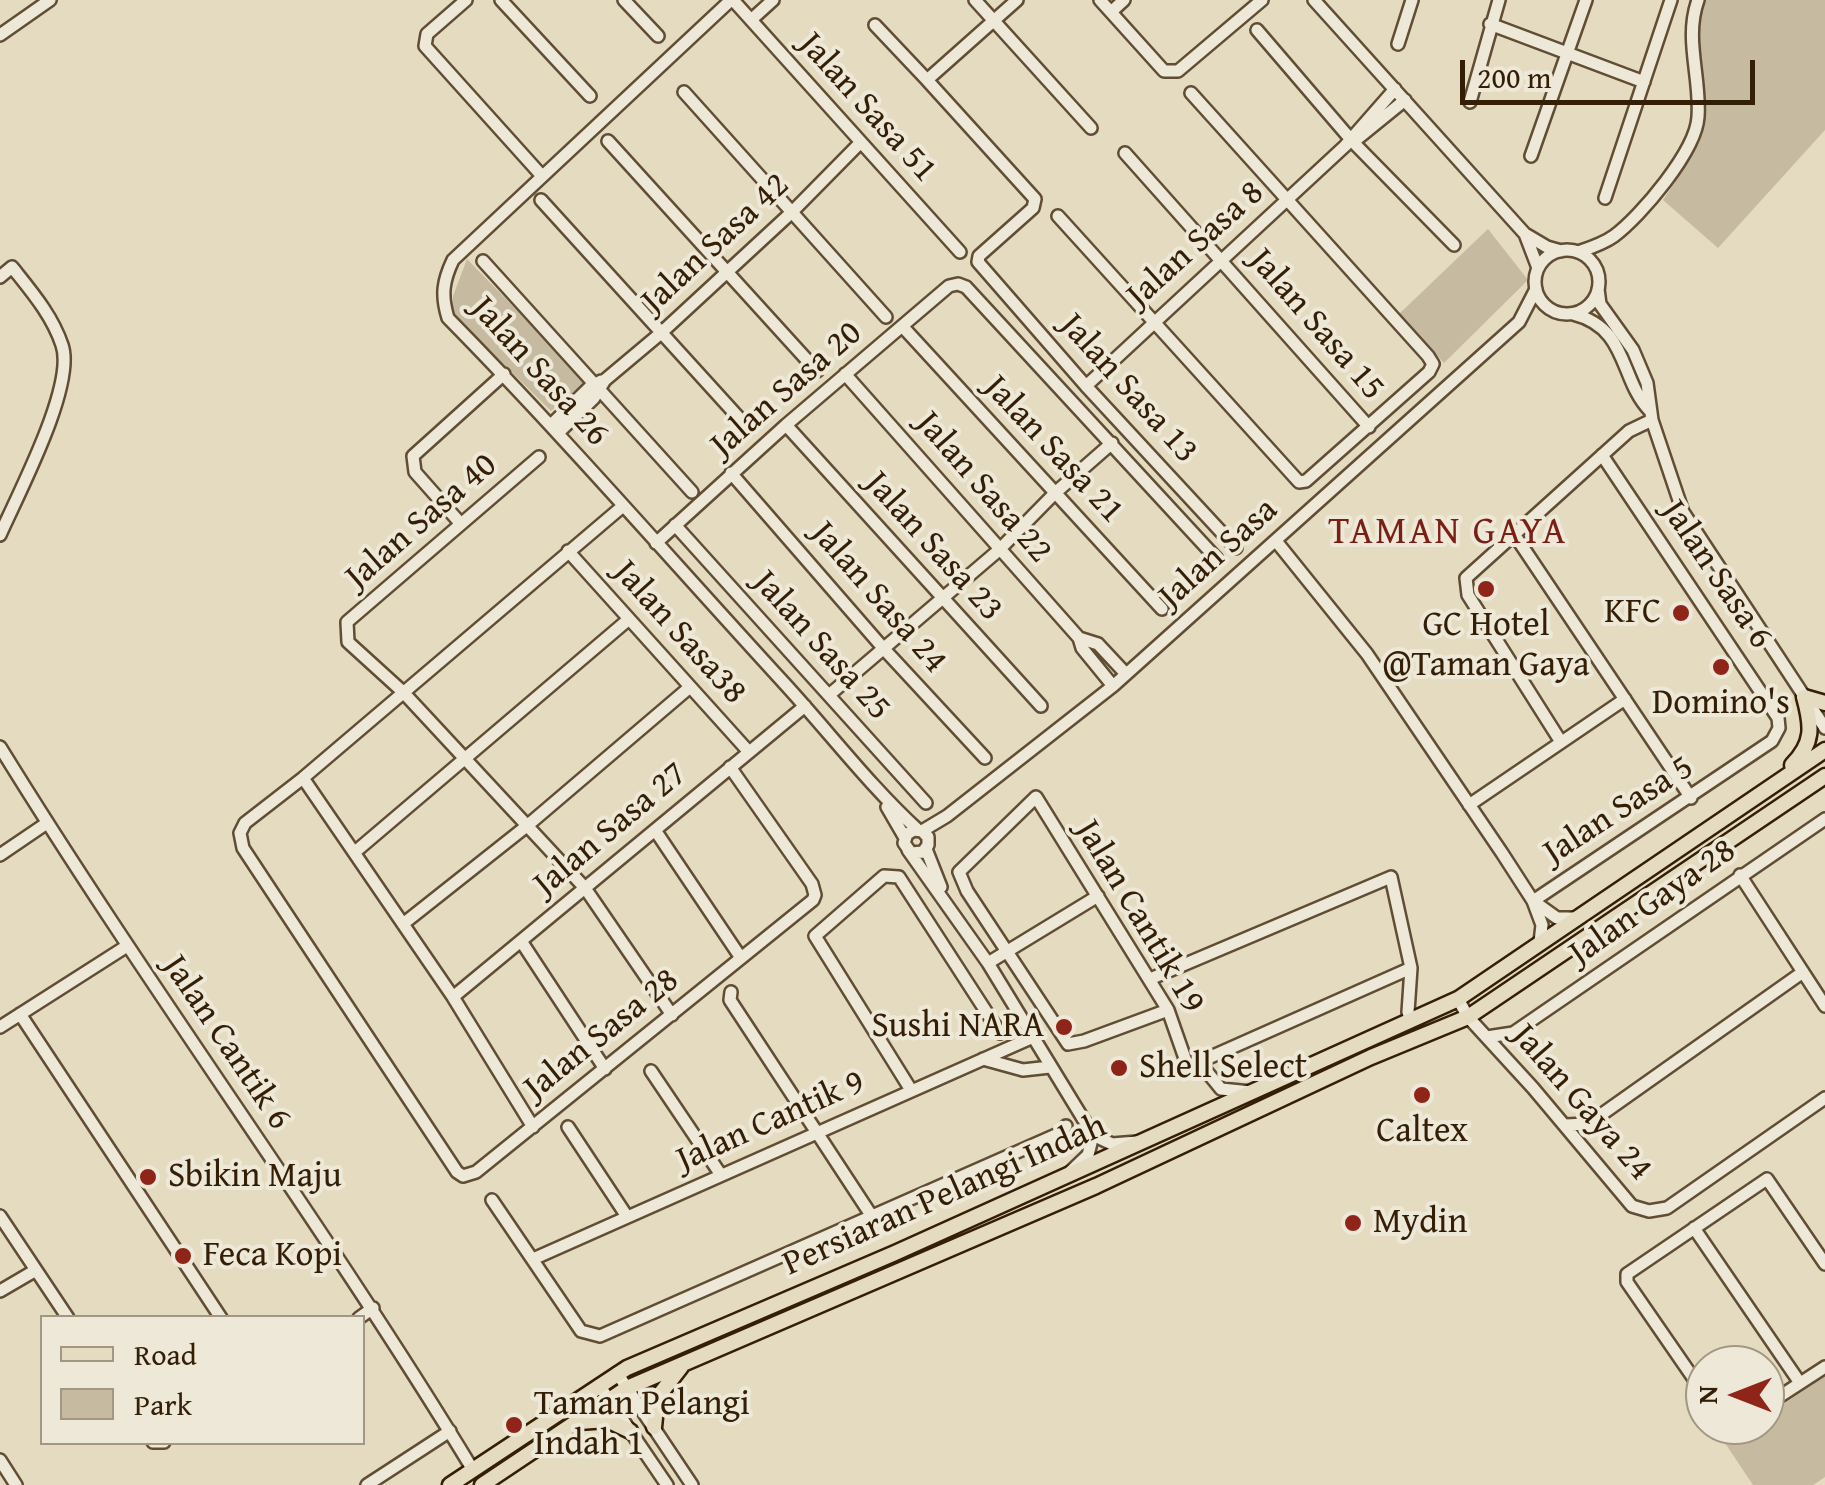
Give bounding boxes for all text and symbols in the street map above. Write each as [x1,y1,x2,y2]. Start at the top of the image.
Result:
street label: Jalan Sasa 51 [789,25,945,191]
scale bar [1465,40,1760,102]
text: 200 m [1477,55,1551,99]
street label: Jalan Sasa 42 [633,165,799,323]
street label: Jalan Sasa 8 [1119,173,1273,317]
street label: Jalan Sasa 15 [1239,241,1393,409]
street label: Jalan Sasa 26 [461,289,617,455]
street label: Jalan Sasa 13 [1050,306,1206,472]
street label: Jalan Sasa 20 [703,313,871,467]
street label: Jalan Sasa 21 [974,367,1132,533]
street label: Jalan Sasa 22 [906,404,1060,572]
street label: Jalan Sasa 40 [338,445,506,599]
street label: Jalan Sasa 23 [855,464,1011,630]
street label: Jalan Sasa [1151,490,1287,618]
street label: Jalan Sasa 6 [1651,493,1781,657]
district label: TAMAN GAYA [1328,510,1568,556]
street label: Jalan Sasa 24 [801,514,955,682]
street label: Jalan Sasa38 [603,552,755,714]
street label: Jalan Sasa 25 [743,563,899,729]
marker: GC Hotel @Taman Gaya [1475,578,1497,600]
place label: KFC [1604,592,1661,634]
marker: KFC [1670,602,1692,624]
place label: GC Hotel @Taman Gaya [1383,605,1589,687]
marker: Domino's [1710,656,1732,678]
place label: Domino's [1652,683,1790,725]
street label: Jalan Sasa 5 [1536,747,1702,875]
street label: Jalan Sasa 27 [526,754,696,906]
street label: Jalan Cantik 19 [1065,813,1213,1021]
street label: Jalan Gaya 28 [1562,830,1744,976]
street label: Jalan Cantik 6 [152,948,300,1138]
street label: Jalan Sasa 28 [516,960,688,1110]
place label: Sushi NARA [871,1006,1044,1048]
marker: Sushi NARA [1053,1016,1075,1038]
street label: Jalan Gaya 24 [1502,1016,1660,1190]
place label: Shell Select [1139,1047,1307,1089]
marker: Shell Select [1108,1057,1130,1079]
street label: Jalan Cantik 9 [671,1062,871,1182]
marker: Caltex [1411,1084,1433,1106]
street label: Persiaran Pelangi Indah [777,1106,1113,1286]
place label: Caltex [1376,1111,1468,1153]
place label: Sbikin Maju [168,1156,342,1198]
marker: Sbikin Maju [137,1166,159,1188]
place label: Mydin [1373,1202,1467,1244]
marker: Mydin [1342,1212,1364,1234]
place label: Feca Kopi [203,1235,342,1277]
marker: Feca Kopi [172,1245,194,1267]
legend [40,1315,365,1445]
text: Road [134,1332,197,1376]
north arrow [1685,1345,1785,1445]
text: Park [134,1382,192,1426]
place label: Taman Pelangi Indah 1 [534,1384,750,1466]
text: N [1686,1386,1727,1404]
marker: Taman Pelangi Indah 1 [503,1414,525,1436]

